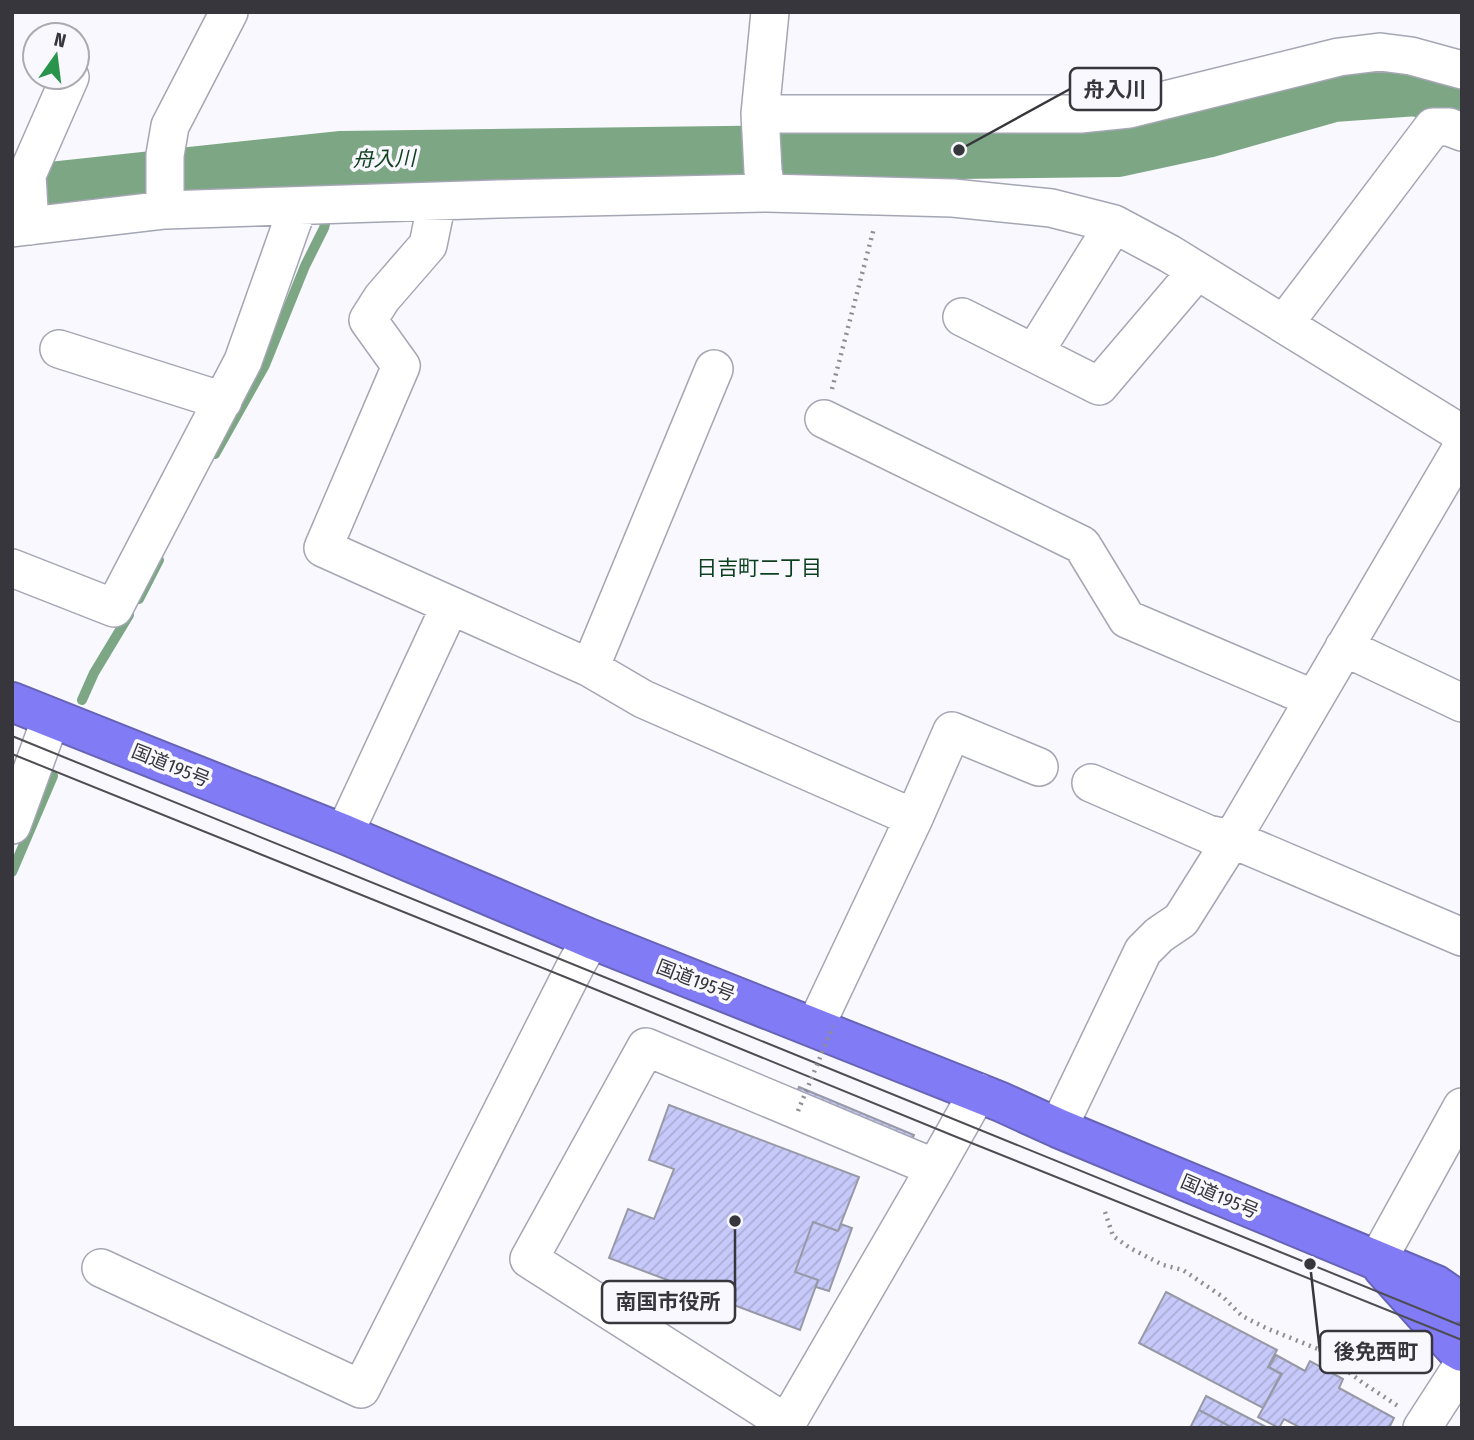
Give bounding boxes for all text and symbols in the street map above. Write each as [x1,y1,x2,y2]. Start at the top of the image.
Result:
north arrow [21,21,91,91]
text: N [52,27,68,53]
callout: 舟入川 [1070,68,1161,110]
text: 舟入川 [1084,77,1147,103]
water label: 舟入川 [352,145,418,173]
district label: 日吉町二丁目 [696,555,822,581]
street label: 国道195号 [128,739,213,792]
street label: 国道195号 [653,955,738,1006]
street label: 国道195号 [1177,1170,1262,1223]
callout: 南国市役所 [602,1281,735,1323]
text: 南国市役所 [616,1289,721,1315]
callout: 後免西町 [1320,1331,1432,1373]
text: 後免西町 [1334,1339,1418,1365]

